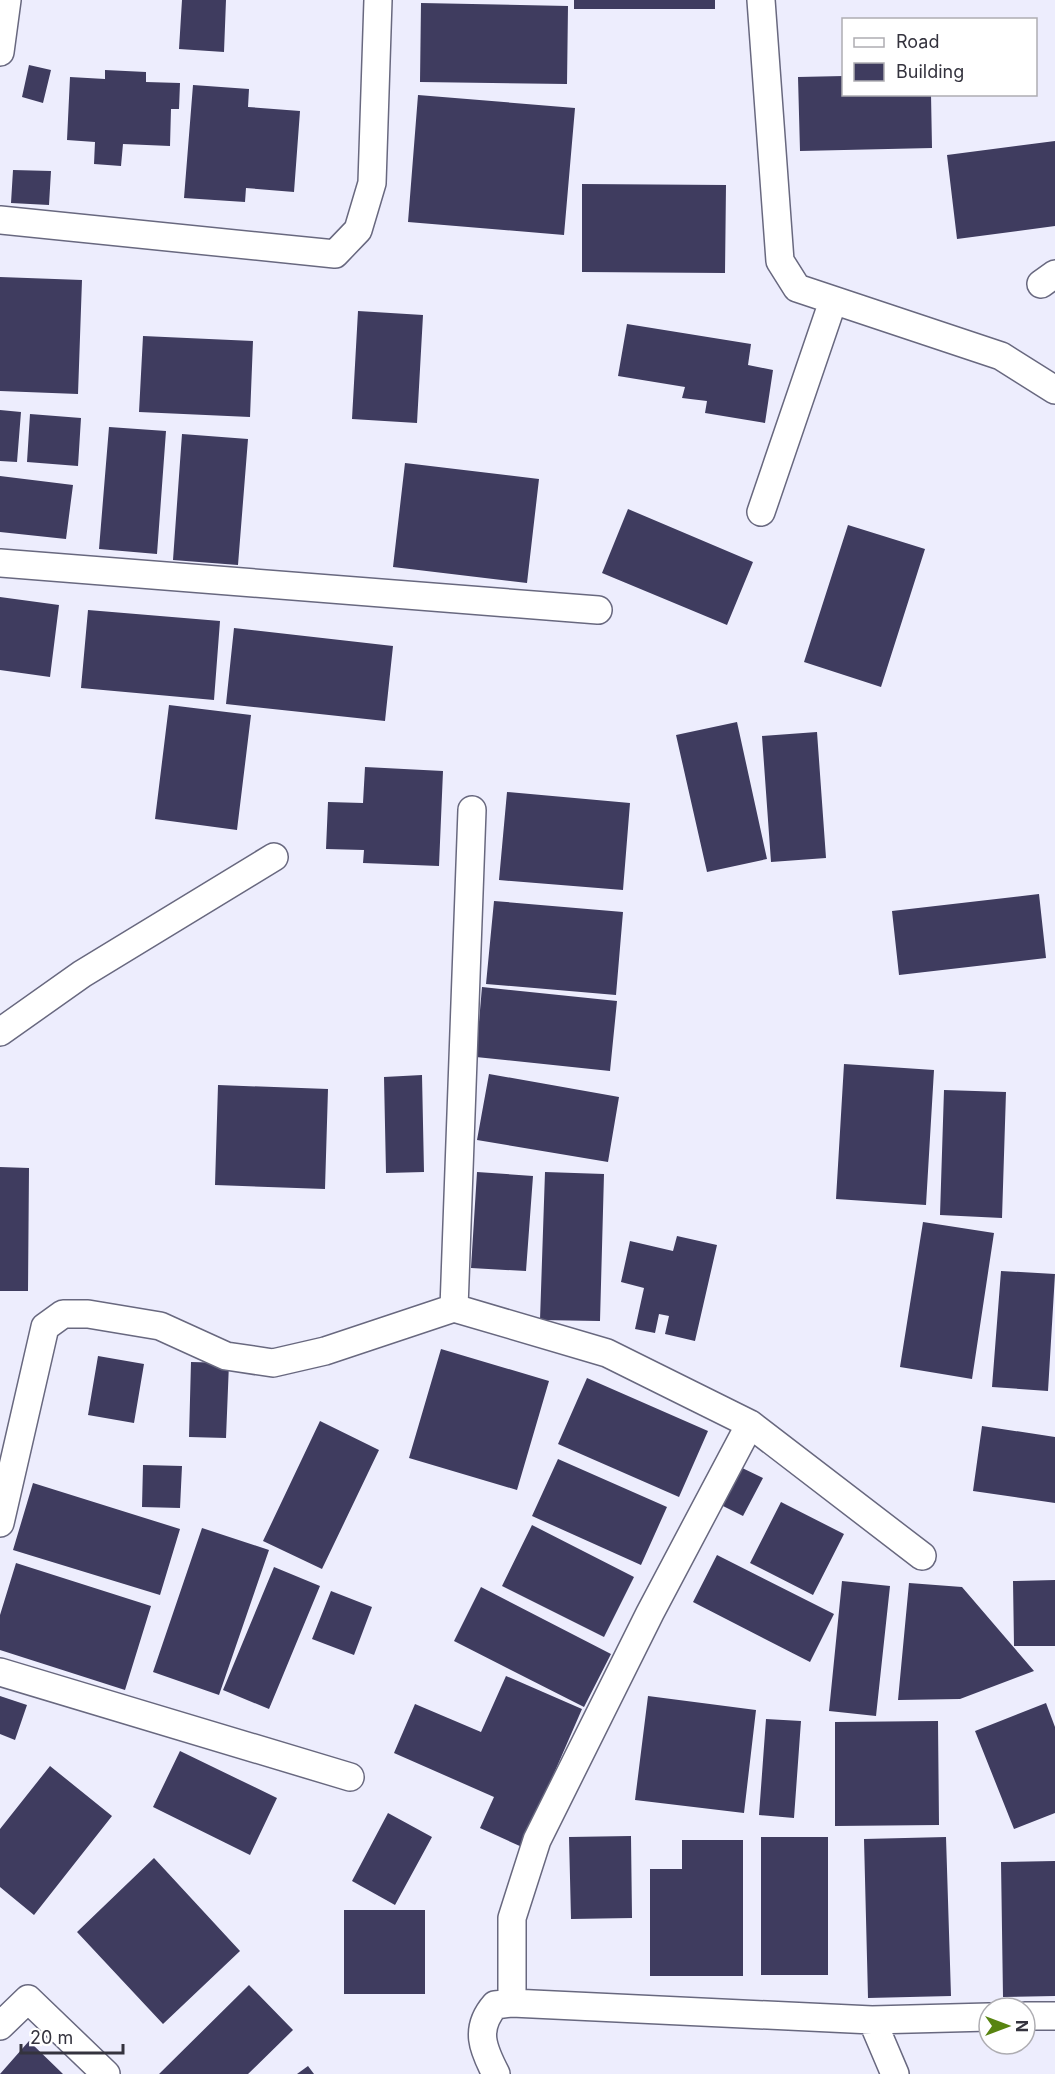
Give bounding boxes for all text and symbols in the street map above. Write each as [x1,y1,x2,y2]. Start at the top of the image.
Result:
legend [842,18,1037,96]
text: Road [896,31,939,52]
text: Building [896,61,964,82]
north arrow [977,1996,1037,2056]
scale bar [21,2017,123,2055]
text: N [1012,2020,1032,2032]
text: 20 m [30,2027,73,2048]

